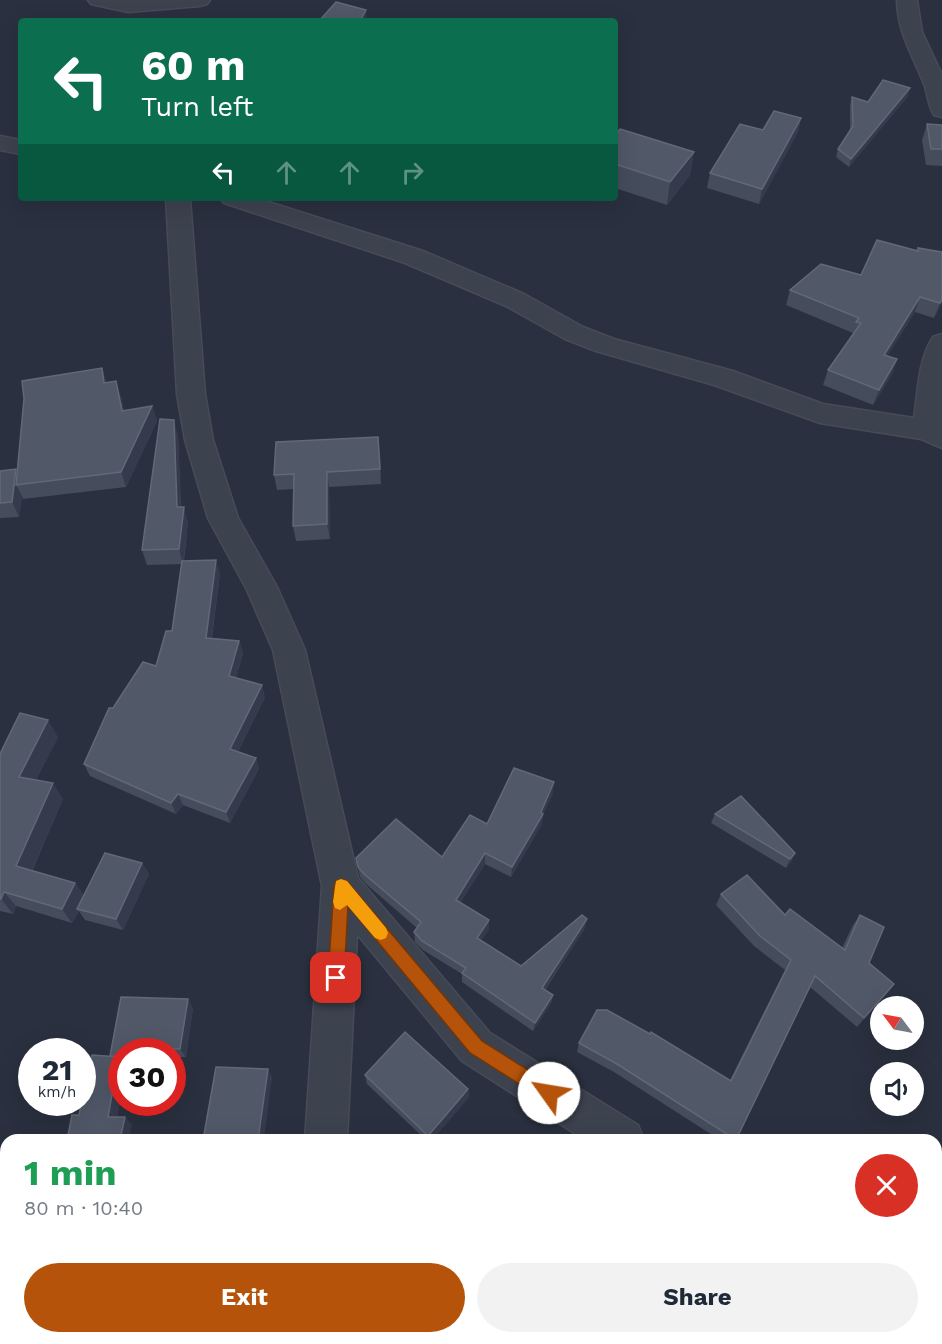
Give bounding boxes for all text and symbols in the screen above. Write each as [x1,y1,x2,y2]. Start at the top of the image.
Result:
text: 60 m [141,41,245,90]
icon: left [42,42,120,120]
text: Turn left [141,91,253,123]
icon: left [207,156,240,189]
icon: ahead [270,156,303,189]
icon: ahead [333,156,366,189]
icon: right [396,156,429,189]
pin [310,952,361,1003]
icon: arrive [319,961,352,994]
north arrow [870,996,924,1050]
map controls [870,996,924,1116]
speed limit sign: 30 [108,1038,186,1116]
text: 21 [42,1052,72,1087]
position arrow [517,1061,581,1125]
button: sound [870,1062,924,1116]
text: km/h [38,1083,76,1101]
text: 1 min [24,1152,116,1194]
button: close [855,1154,918,1217]
text: 80 m · 10:40 [24,1196,143,1220]
button: Exit [24,1263,465,1332]
button: Share [477,1263,918,1332]

